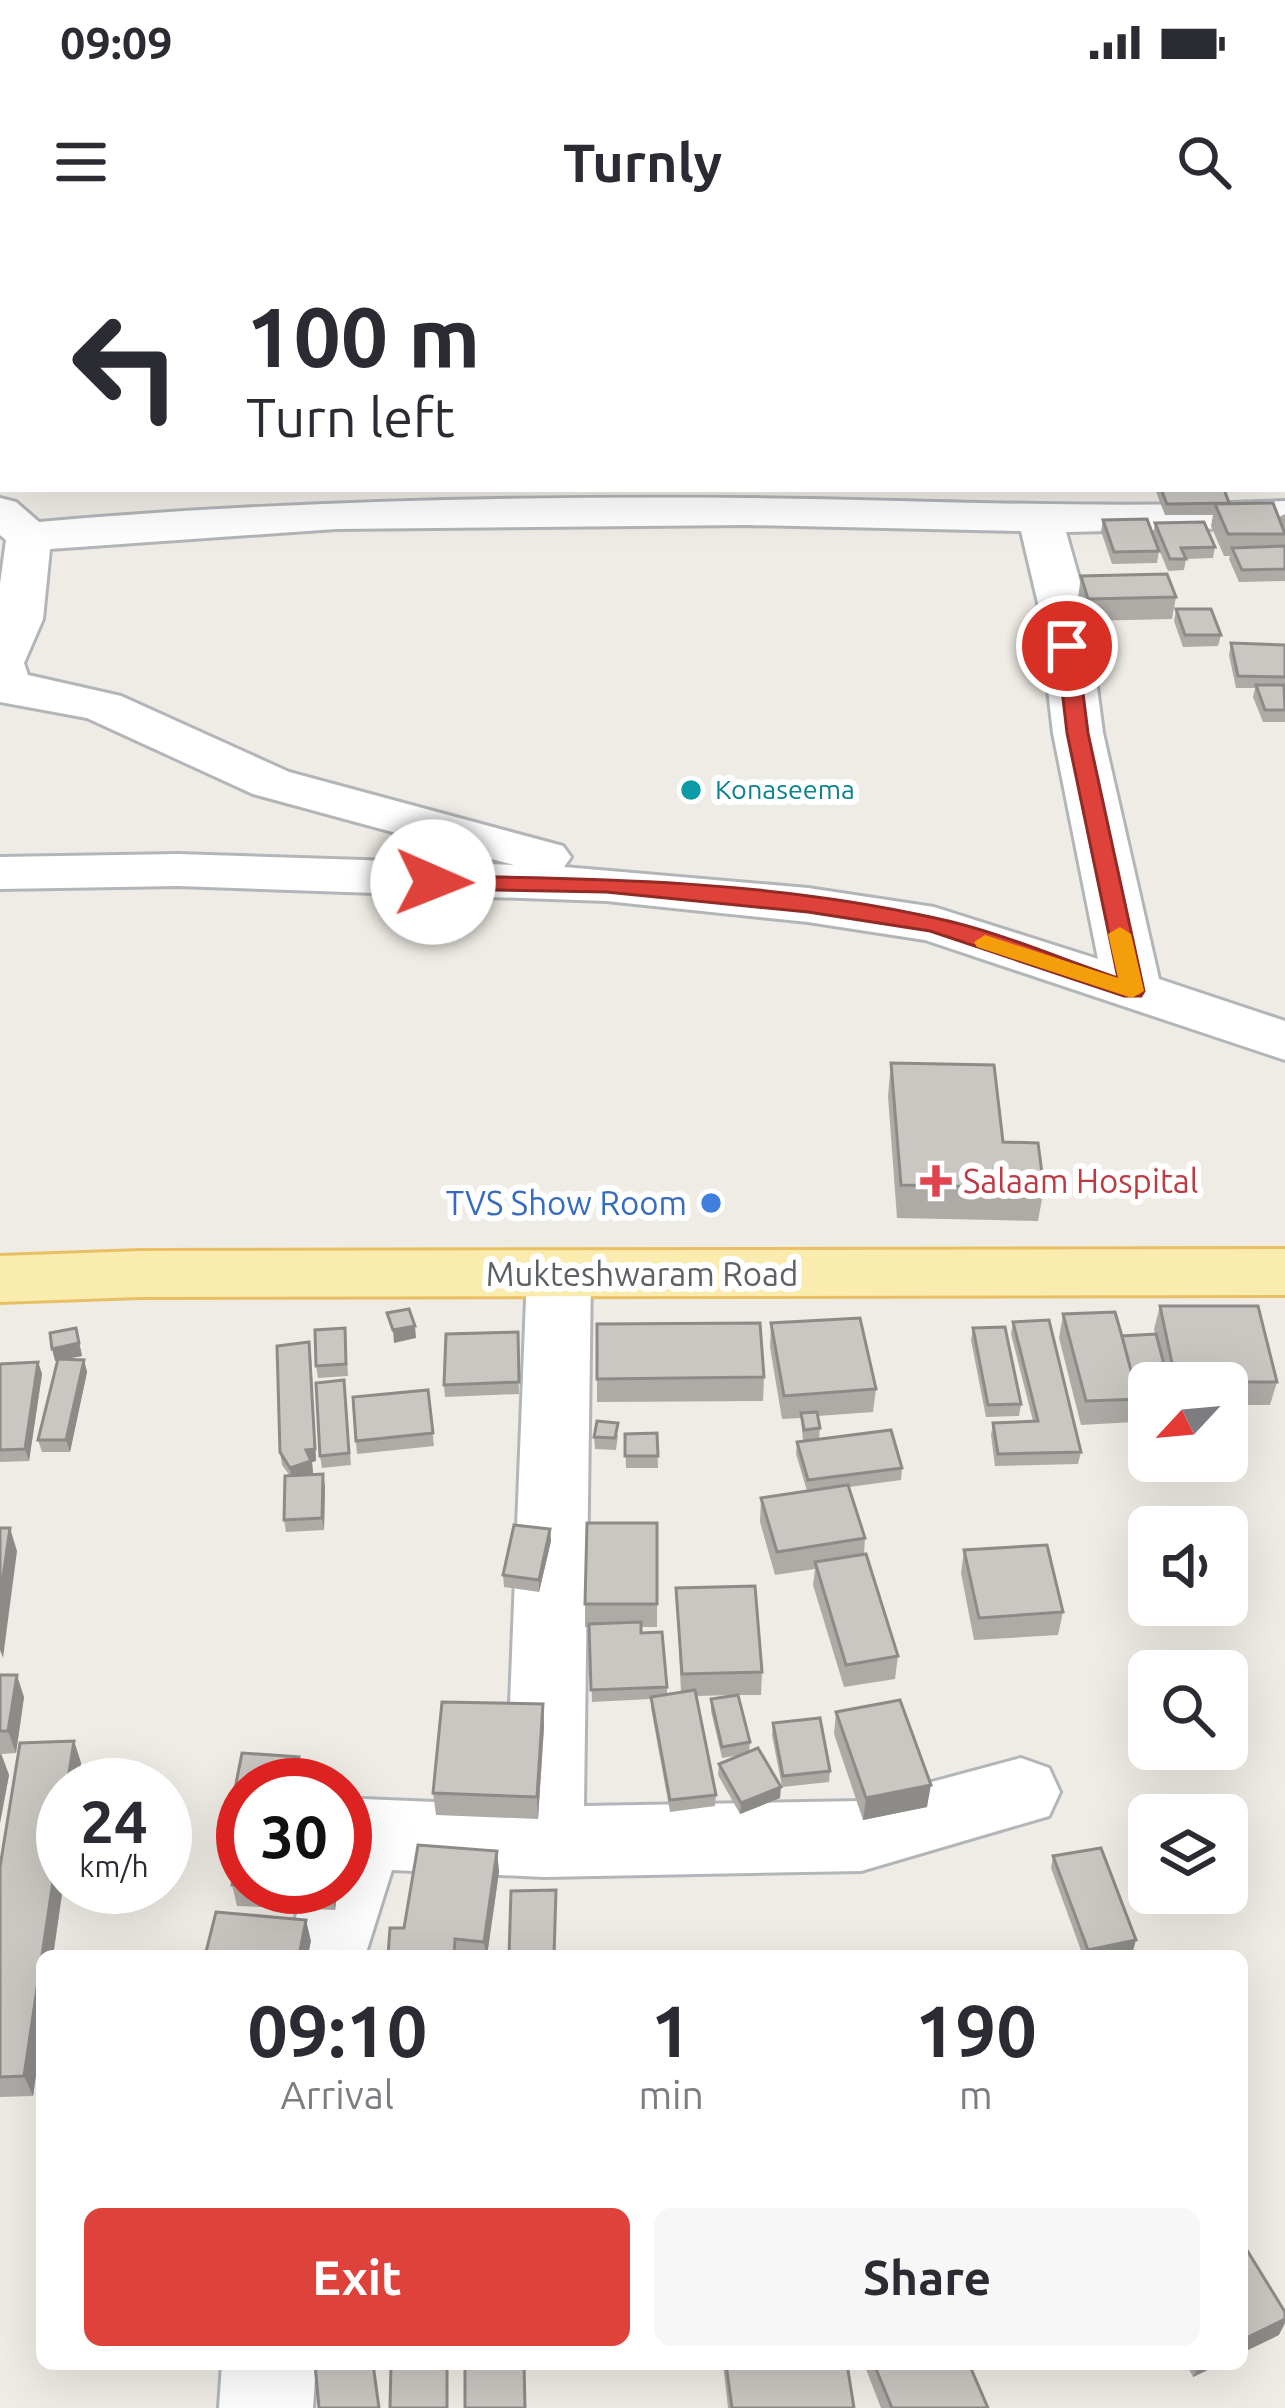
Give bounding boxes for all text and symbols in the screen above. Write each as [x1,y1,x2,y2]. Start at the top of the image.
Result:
text: 09:09 [60,17,173,68]
icon: menu [48,129,114,195]
icon: search [1171,129,1237,195]
text: Turnly [563,132,722,192]
icon: left [48,288,204,444]
text: 100 m [246,289,480,383]
text: Turn left [246,387,455,447]
pin [1016,595,1118,697]
icon: arrive [1034,613,1100,679]
place label: Konaseema [715,774,855,804]
marker: Konaseema [678,777,704,803]
position arrow [370,819,496,945]
place label: Salaam Hospital [963,1162,1198,1199]
marker: Salaam Hospital [920,1165,952,1197]
place label: TVS Show Room [446,1184,687,1221]
marker: TVS Show Room [698,1190,724,1216]
street label: Mukteshwaram Road [486,1255,798,1292]
north arrow [1128,1362,1248,1482]
map controls [1128,1362,1248,1914]
button: sound [1128,1506,1248,1626]
button: search [1128,1650,1248,1770]
speed limit sign: 30 [216,1758,372,1914]
text: 24 [80,1787,148,1854]
button: layers [1128,1794,1248,1914]
text: km/h [79,1849,149,1883]
text: 09:10 [247,1990,427,2071]
text: 1 [651,1990,691,2071]
text: 190 [915,1990,1037,2071]
text: Arrival [280,2073,394,2116]
text: min [638,2073,704,2116]
text: m [959,2073,993,2116]
button: Exit [84,2208,630,2346]
button: Share [654,2208,1200,2346]

